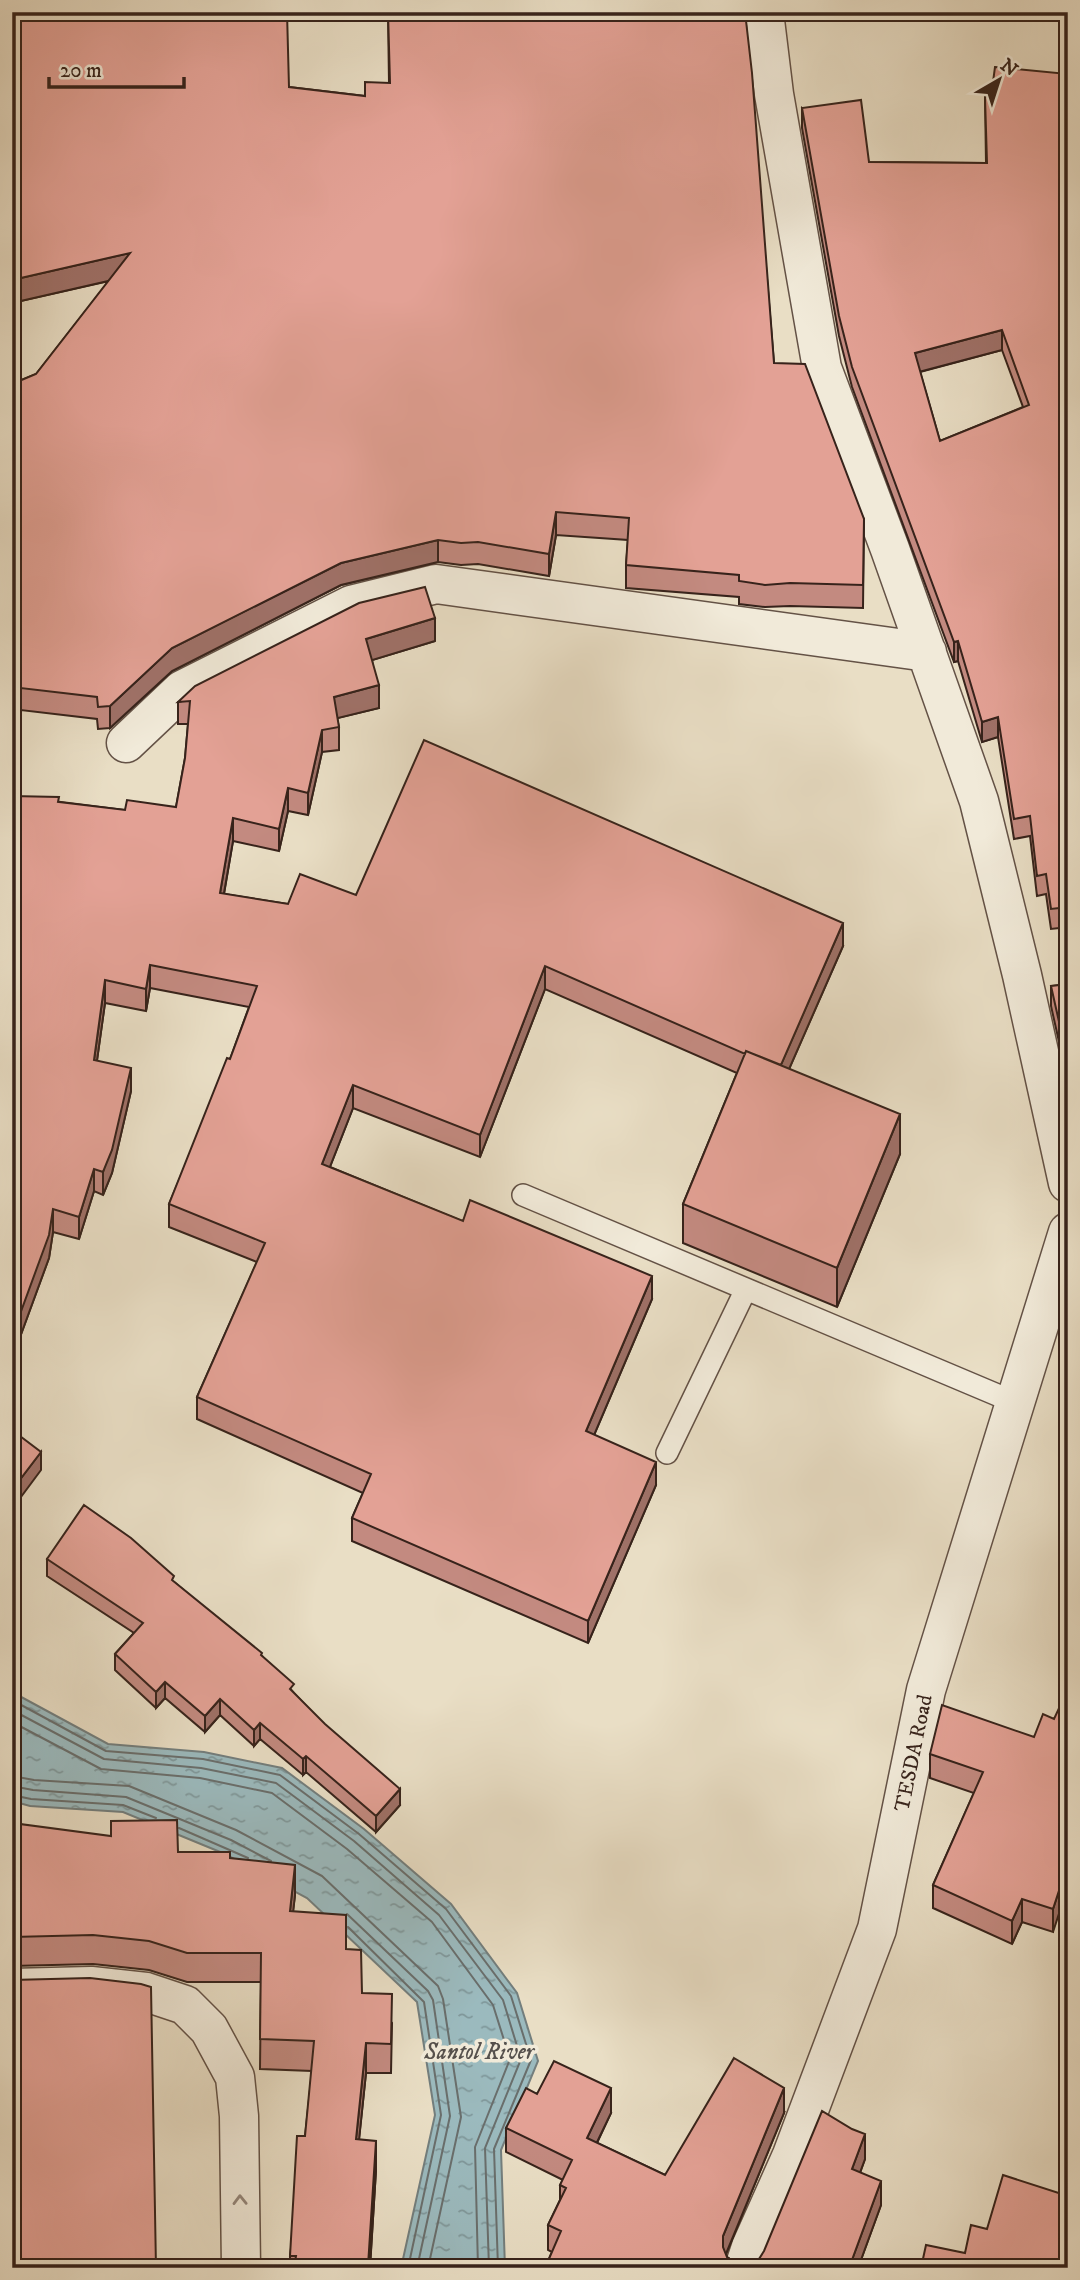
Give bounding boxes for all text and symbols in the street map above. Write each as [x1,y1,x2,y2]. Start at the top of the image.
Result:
scale bar [49,46,184,90]
north arrow [964,46,1034,116]
text: N [995,54,1022,82]
text: 20 m [60,58,102,84]
street label: TESDA Road [889,1692,939,1814]
water label: Santol River [423,2038,536,2067]
one-way arrow [232,2194,248,2204]

